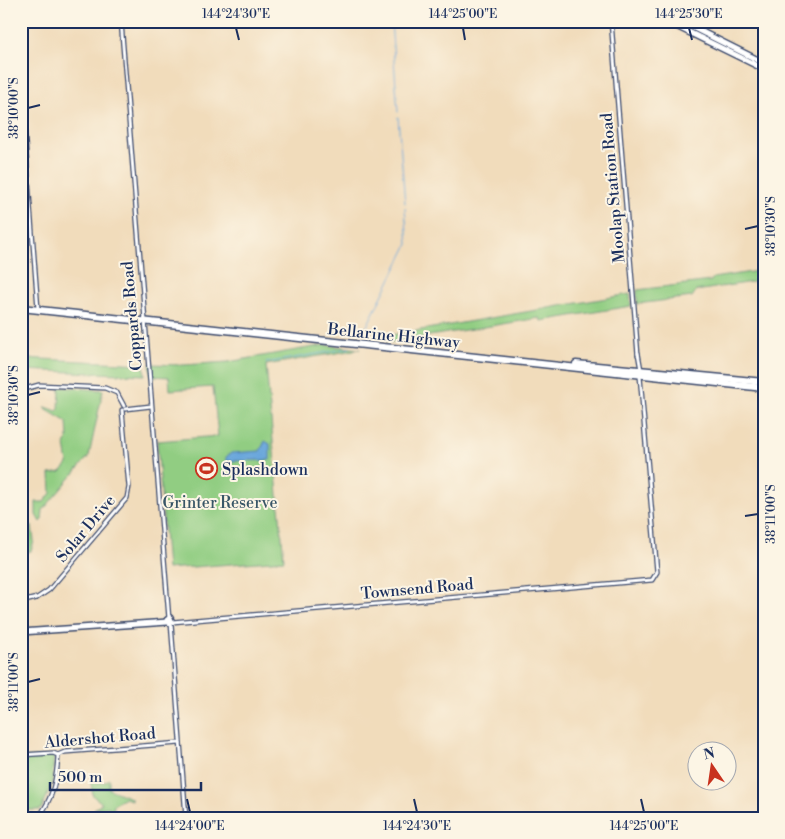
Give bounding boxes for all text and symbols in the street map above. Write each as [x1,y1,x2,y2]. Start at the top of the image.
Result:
text: 144°24'30"E [202,7,270,22]
text: 144°25'00"E [429,7,497,22]
text: 144°25'30"E [655,7,723,22]
text: 38°10'00"S [7,77,22,139]
street label: Moolap Station Road [596,112,630,264]
text: 38°10'30"S [764,196,779,256]
street label: Coppards Road [117,260,147,372]
street label: Bellarine Highway [326,319,461,353]
text: 38°10'30"S [7,365,22,425]
sports icon: Splashdown [194,457,218,481]
place label: Splashdown [222,460,309,480]
text: 38°11'00"S [764,484,779,544]
street label: Solar Drive [52,491,120,566]
park label: Grinter Reserve [162,493,278,513]
street label: Townsend Road [360,574,474,604]
text: 38°11'00"S [7,652,22,712]
street label: Aldershot Road [43,723,156,753]
north arrow [688,742,738,792]
text: N [702,744,717,764]
scale bar [50,759,201,791]
text: 500 m [58,768,102,787]
text: 144°24'00"E [155,819,225,834]
text: 144°24'30"E [383,819,451,834]
text: 144°25'00"E [610,819,678,834]

